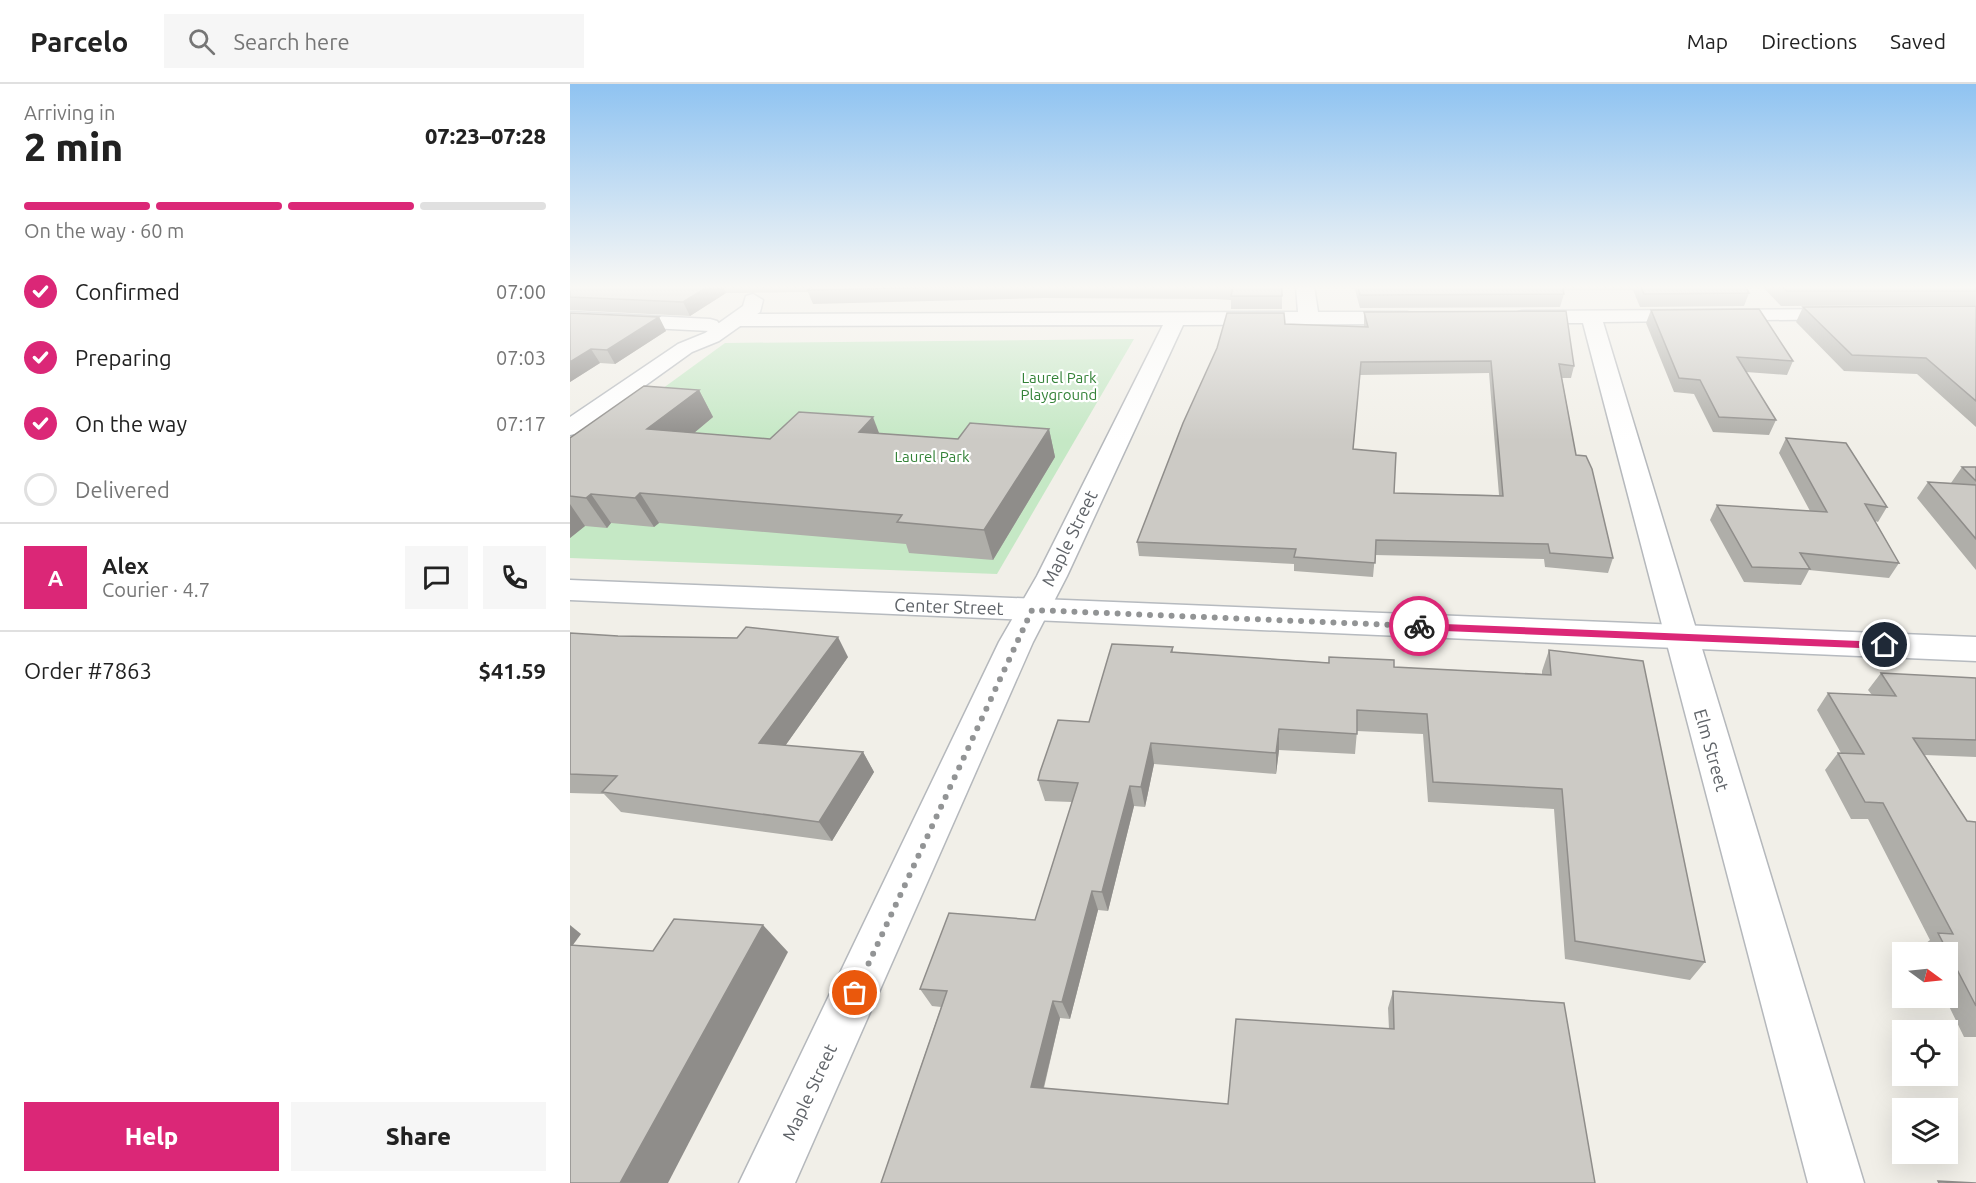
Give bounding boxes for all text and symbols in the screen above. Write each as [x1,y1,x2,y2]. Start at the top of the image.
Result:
search box [164,14,584,68]
icon: search [185,25,218,58]
text: Parcelo [30,26,128,57]
text: Search here [233,29,350,54]
text: Map [1687,29,1728,53]
text: Directions [1761,29,1857,53]
text: Saved [1890,29,1946,53]
text: Arriving in [24,101,115,124]
text: 07:23–07:28 [425,123,546,148]
text: 2 min [24,125,123,168]
text: On the way · 60 m [24,219,184,242]
icon: check [24,275,57,308]
text: Confirmed [75,279,180,304]
text: 07:00 [496,280,546,303]
icon: check [24,341,57,374]
text: Preparing [75,345,172,370]
text: 07:03 [496,346,546,369]
park label: Laurel Park Playground [1021,369,1097,403]
icon: check [24,407,57,440]
text: On the way [75,411,187,436]
text: 07:17 [496,412,546,435]
park label: Laurel Park [894,448,970,465]
text: Delivered [75,477,170,502]
street label: Maple Street [1037,487,1101,589]
button: chat [405,546,468,609]
button: phone [483,546,546,609]
text: Alex [102,553,149,578]
text: A [48,565,63,590]
text: Courier · 4.7 [102,578,210,601]
street label: Center Street [894,594,1004,618]
courier [1389,596,1449,656]
icon: bike [1403,610,1436,643]
pin [1859,619,1910,670]
icon: home [1868,628,1901,661]
text: Order #7863 [24,658,152,683]
text: $41.59 [479,658,546,683]
street label: Elm Street [1691,707,1733,793]
north arrow [1892,942,1958,1008]
map controls [1892,942,1958,1164]
pin [829,967,880,1018]
icon: bag [838,976,871,1009]
button: locate [1892,1020,1958,1086]
street label: Maple Street [778,1040,840,1144]
button: layers [1892,1098,1958,1164]
button: Help [24,1102,279,1171]
button: Share [291,1102,546,1171]

